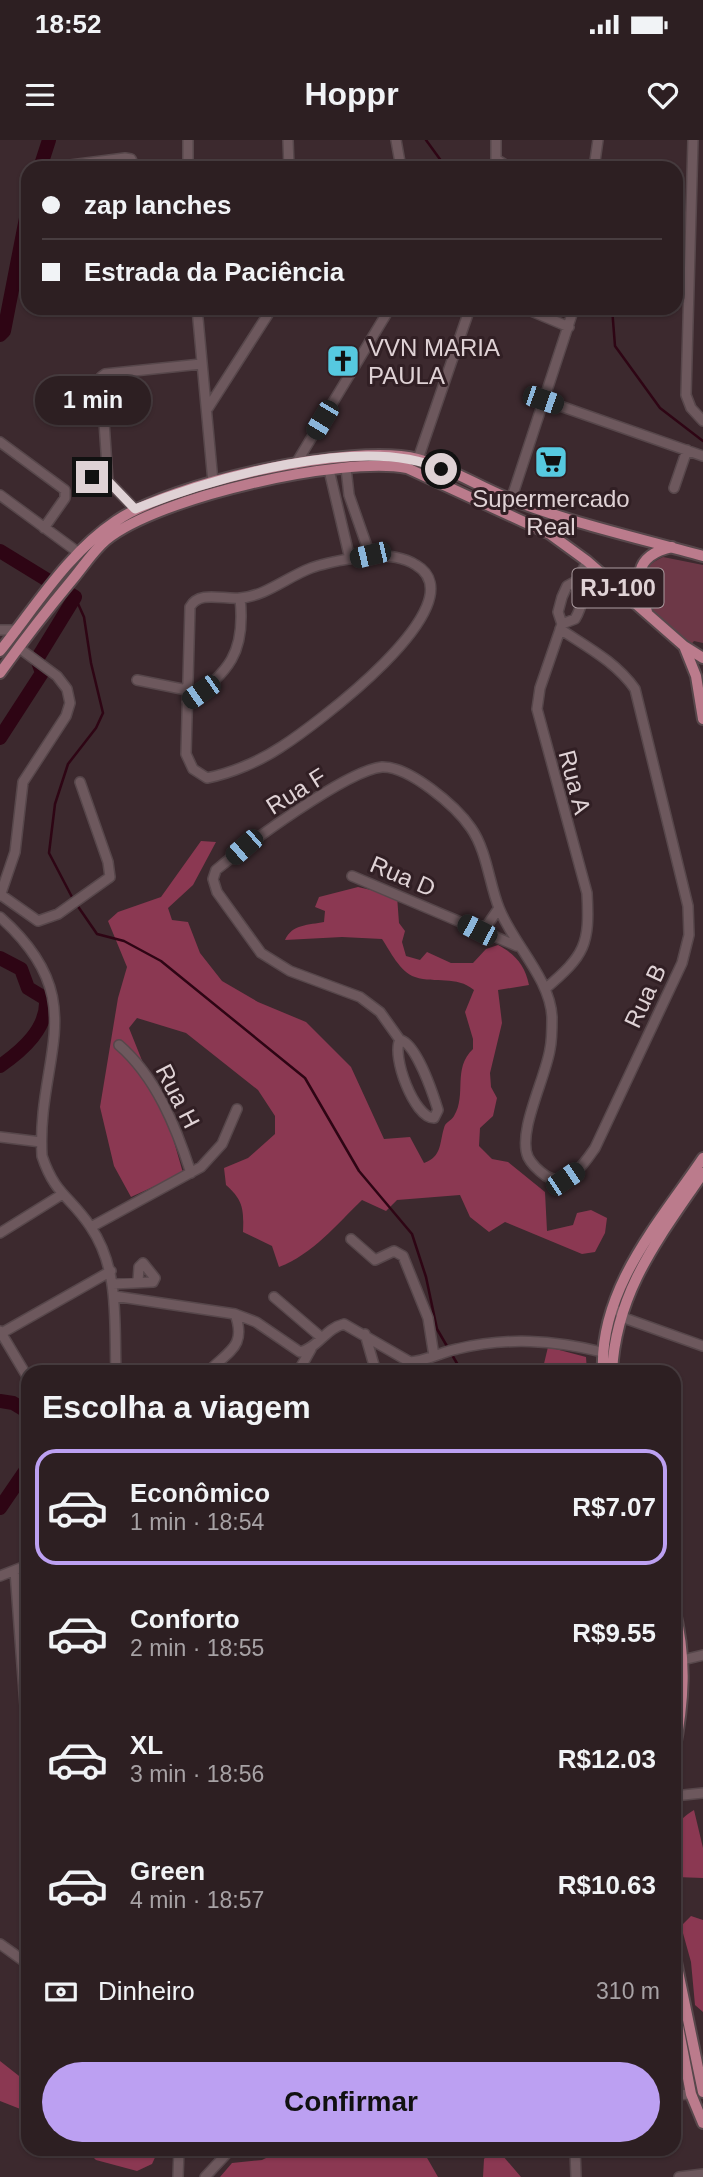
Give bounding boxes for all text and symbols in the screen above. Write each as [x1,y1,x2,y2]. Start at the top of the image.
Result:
text: 18:52 [35,9,102,39]
icon: menu [21,76,59,114]
text: Hoppr [304,76,399,112]
icon: heart [644,76,682,114]
text: zap lanches [84,190,231,220]
text: Estrada da Paciência [84,257,344,287]
place label: VVN MARIA PAULA [368,334,500,389]
church icon: VVN MARIA PAULA [324,342,362,380]
callout: 1 min [34,376,150,424]
car [520,383,567,417]
text: 1 min [63,387,123,413]
car [303,397,342,443]
supermarket icon: Supermercado Real [532,443,570,481]
route start [425,453,457,485]
route end [76,461,108,493]
place label: Supermercado Real [472,485,630,540]
car [348,540,393,570]
road number: RJ-100 [572,568,664,608]
car [178,671,225,713]
street label: Rua A [553,747,597,817]
street label: Rua F [261,762,331,820]
car [222,825,267,869]
street label: Rua D [366,850,440,902]
car [454,911,501,949]
street label: Rua B [619,960,671,1032]
street label: Rua H [151,1060,205,1132]
car [542,1159,589,1199]
text: Escolha a viagem [42,1389,311,1425]
icon: car [46,1476,109,1539]
text: Econômico [130,1478,270,1508]
text: R$7.07 [572,1492,656,1522]
text: 1 min · 18:54 [130,1509,264,1535]
icon: car [46,1602,109,1665]
text: Conforto [130,1604,240,1634]
text: R$9.55 [572,1618,656,1648]
text: 2 min · 18:55 [130,1635,264,1661]
icon: car [46,1728,109,1791]
text: XL [130,1730,163,1760]
text: R$12.03 [558,1744,656,1774]
text: 3 min · 18:56 [130,1761,264,1787]
icon: car [46,1854,109,1917]
text: Green [130,1856,205,1886]
text: R$10.63 [558,1870,656,1900]
text: 4 min · 18:57 [130,1887,264,1913]
icon: cash [42,1973,80,2011]
text: Dinheiro [98,1976,195,2006]
text: 310 m [596,1978,660,2004]
button: Confirmar [42,2062,660,2142]

